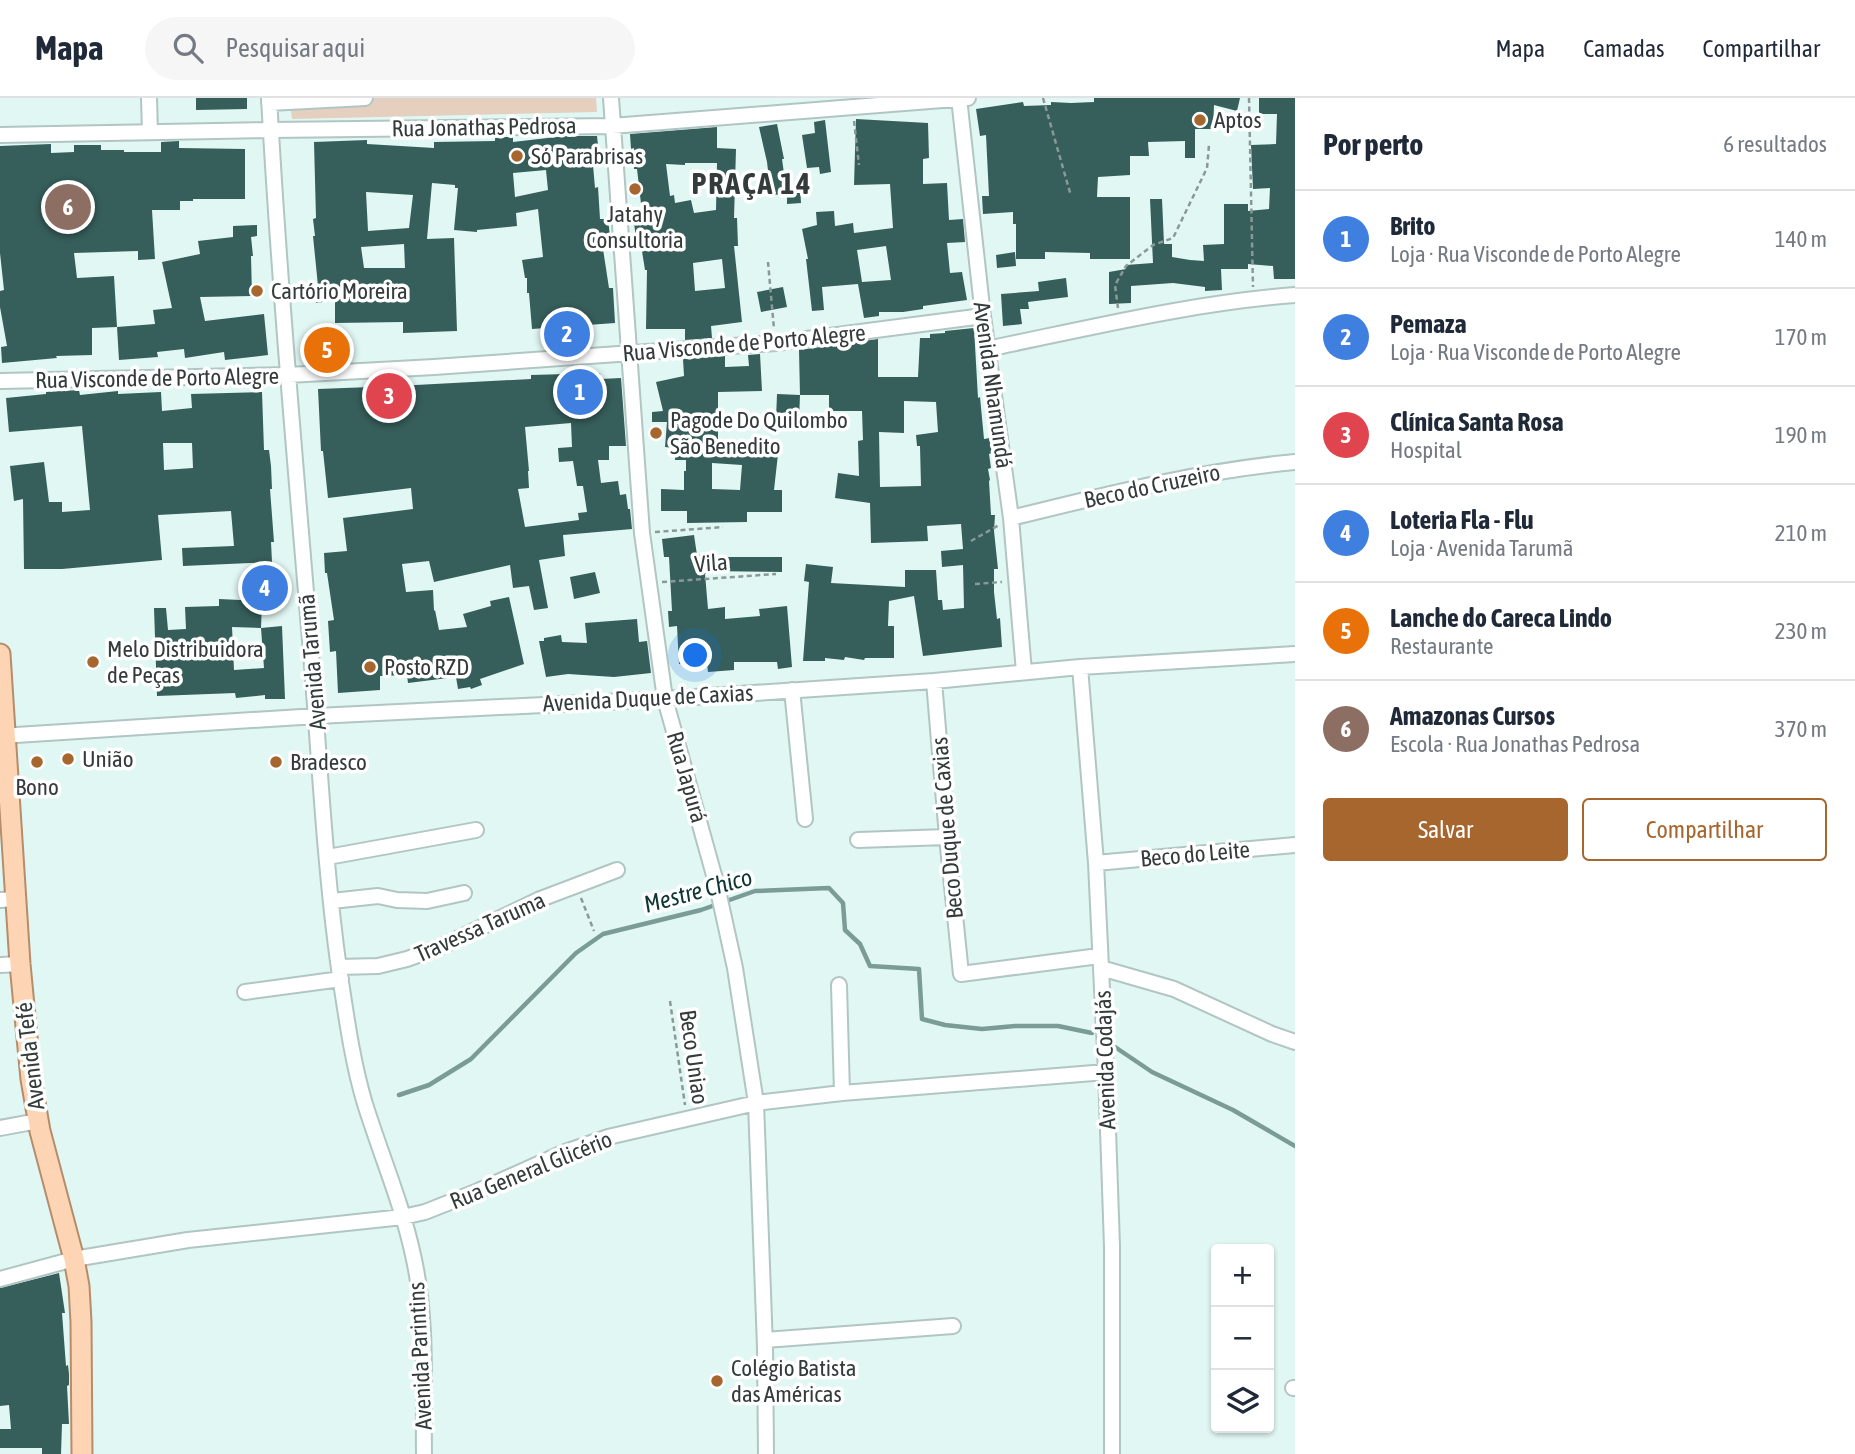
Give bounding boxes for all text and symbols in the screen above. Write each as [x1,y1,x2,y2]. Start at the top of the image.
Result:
search box [145,17,635,80]
text: Mapa [35,29,103,67]
icon: search [169,29,207,67]
text: Pesquisar aqui [225,33,365,63]
text: Mapa [1495,35,1545,62]
text: Camadas [1583,35,1665,62]
text: Compartilhar [1703,35,1820,62]
place label: Aptos [1214,107,1262,133]
street label: Rua Jonathas Pedrosa [391,112,577,142]
marker: Aptos [1192,112,1208,128]
text: Por perto [1323,127,1423,161]
text: 6 resultados [1723,131,1827,157]
place label: Só Parabrisas [531,143,643,169]
marker: Só Parabrisas [509,148,525,164]
district label: PRAÇA 14 [692,166,812,200]
pin: 6 [45,181,91,233]
marker: Jatahy Consultoria [627,181,643,197]
place label: Jatahy Consultoria [586,201,684,253]
text: Brito [1390,211,1435,241]
text: 1 [1341,226,1351,252]
text: 140 m [1775,226,1827,252]
text: Loja · Rua Visconde de Porto Alegre [1390,241,1681,267]
place label: Cartório Moreira [271,278,408,304]
marker: Cartório Moreira [249,283,265,299]
street label: Avenida Nhamundá [968,300,1018,470]
pin: 2 [544,308,590,360]
text: Pemaza [1390,309,1467,339]
street label: Rua Visconde de Porto Alegre [621,319,867,367]
pin: 5 [304,324,350,376]
text: 2 [1341,324,1351,350]
text: 170 m [1775,324,1827,350]
text: Loja · Rua Visconde de Porto Alegre [1390,339,1681,365]
street label: Rua Visconde de Porto Alegre [35,363,279,393]
pin: 1 [557,366,603,418]
pin: 3 [366,370,412,422]
place label: Pagode Do Quilombo São Benedito [670,407,848,459]
text: Clínica Santa Rosa [1390,407,1564,437]
text: 3 [1341,422,1351,448]
text: 190 m [1775,422,1827,448]
marker: Pagode Do Quilombo São Benedito [648,425,664,441]
text: Hospital [1390,437,1462,463]
street label: Beco do Cruzeiro [1082,459,1222,513]
text: Loteria Fla - Flu [1390,505,1534,535]
text: 4 [1341,520,1351,546]
text: 210 m [1775,520,1827,546]
text: Loja · Avenida Tarumã [1390,535,1573,561]
street label: Vila [693,549,729,577]
pin: 4 [242,562,288,614]
street label: Avenida Tarumã [293,593,331,731]
text: Lanche do Careca Lindo [1390,603,1612,633]
text: 5 [1341,618,1351,644]
text: 230 m [1775,618,1827,644]
text: Restaurante [1390,633,1494,659]
place label: Melo Distribuidora de Peças [107,636,264,688]
your location [678,638,712,672]
marker: Melo Distribuidora de Peças [85,654,101,670]
place label: Posto RZD [384,654,469,680]
marker: Posto RZD [362,659,378,675]
street label: Avenida Duque de Caxias [542,680,754,716]
text: Amazonas Cursos [1390,701,1555,731]
text: 6 [1341,716,1351,742]
text: 370 m [1775,716,1827,742]
street label: Rua Japurá [662,728,712,826]
text: Escola · Rua Jonathas Pedrosa [1390,731,1640,757]
street label: Beco Duque de Caxias [926,736,968,920]
place label: União [82,746,134,772]
place label: Bradesco [290,749,367,775]
marker: União [60,751,76,767]
marker: Bono [29,754,45,770]
marker: Bradesco [268,754,284,770]
place label: Bono [15,774,59,800]
button: Salvar [1323,798,1568,861]
button: Compartilhar [1582,798,1827,861]
street label: Beco do Leite [1139,836,1251,872]
water label: Mestre Chico [641,863,755,918]
street label: Travessa Taruma [411,887,549,967]
street label: Avenida Codajás [1090,990,1120,1130]
street label: Avenida Tefé [11,1001,49,1111]
street label: Beco Uniao [674,1008,714,1106]
street label: Rua General Glicério [446,1126,616,1214]
map controls [1211,1244,1274,1433]
button: + [1211,1244,1274,1307]
street label: Avenida Parintins [403,1281,437,1431]
button: − [1211,1307,1274,1370]
place label: Colégio Batista das Américas [731,1355,857,1407]
button: layers [1211,1370,1274,1433]
marker: Colégio Batista das Américas [709,1373,725,1389]

